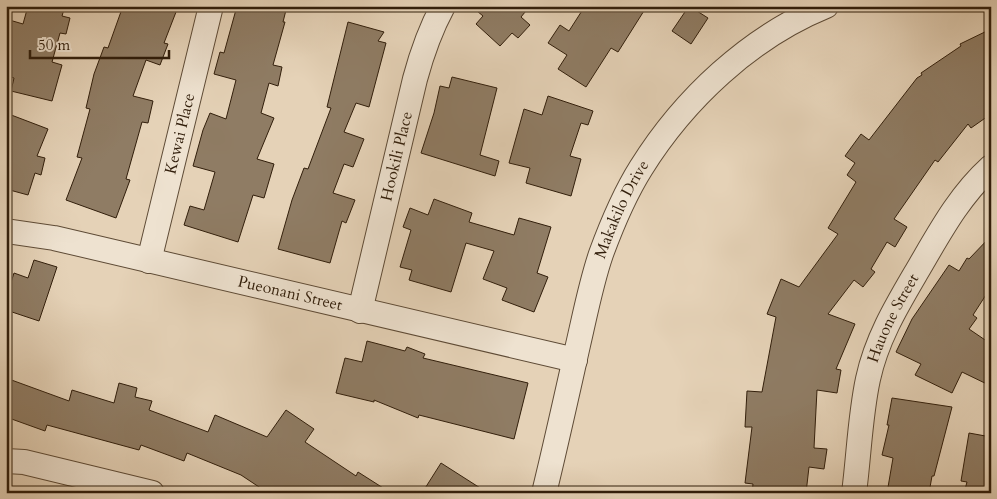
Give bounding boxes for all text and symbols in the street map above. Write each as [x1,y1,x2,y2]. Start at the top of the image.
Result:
scale bar [30,28,169,60]
text: 50 m [38,35,70,55]
street label: Kewai Place [159,91,200,177]
street label: Hookili Place [375,109,418,203]
street label: Makakilo Drive [589,156,654,261]
street label: Hauone Street [862,269,924,365]
street label: Pueonani Street [236,270,345,316]

